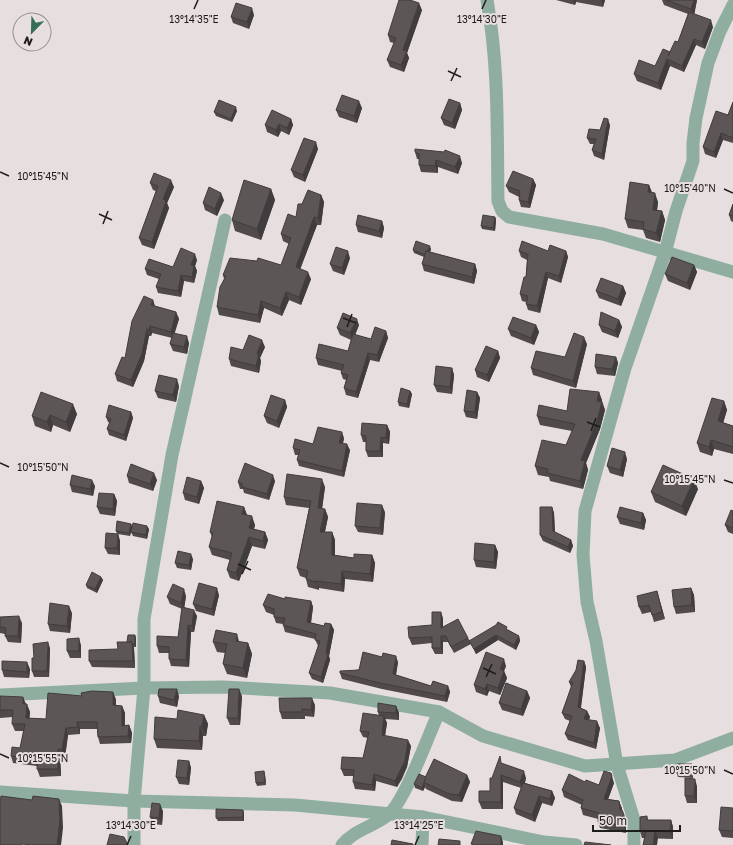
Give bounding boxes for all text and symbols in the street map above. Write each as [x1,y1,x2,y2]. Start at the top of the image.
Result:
north arrow [12,12,52,52]
text: 13°14'35"E [169,13,219,25]
text: 13°14'30"E [457,13,507,25]
text: N [22,34,34,49]
text: 10°15'45"N [17,170,69,182]
text: 10°15'40"N [664,182,716,194]
text: 10°15'50"N [17,461,69,473]
text: 10°15'45"N [664,473,716,485]
text: 10°15'55"N [18,752,68,764]
text: 10°15'50"N [664,764,716,776]
scale bar [593,807,680,833]
text: 50 m [599,813,627,828]
text: 13°14'30"E [106,819,156,831]
text: 13°14'25"E [394,819,444,831]

